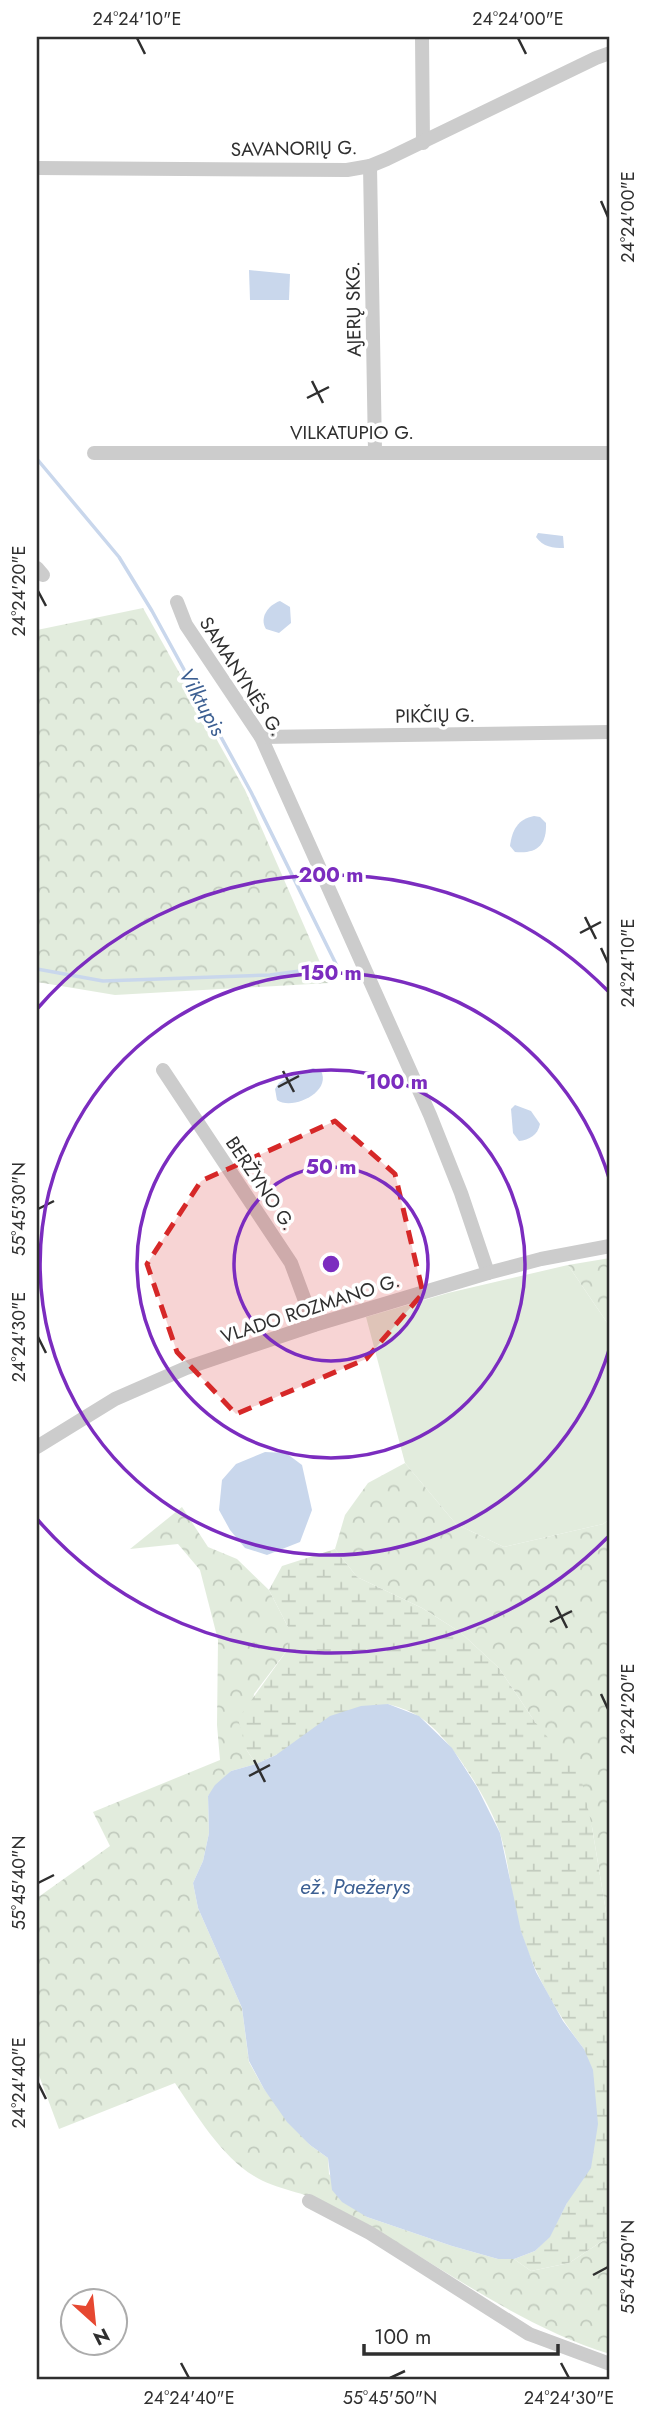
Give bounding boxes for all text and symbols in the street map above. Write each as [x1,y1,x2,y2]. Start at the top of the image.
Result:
text: 24°24'10"E [93,6,181,32]
text: 24°24'00"E [472,6,564,32]
street label: SAVANORIŲ G. [230,134,358,163]
text: 24°24'00"E [615,171,641,263]
street label: AJERŲ SKG. [339,261,368,357]
street label: VILKATUPIO G. [290,419,414,446]
text: 24°24'20"E [6,546,32,636]
street label: SAMANYNĖS G. [193,611,290,741]
water label: Vilktupis [171,663,233,742]
street label: PIKČIŲ G. [395,701,475,730]
text: 200 m [298,860,364,890]
text: 24°24'10"E [615,919,641,1007]
text: 150 m [300,958,362,988]
text: 100 m [366,1067,428,1097]
street label: BERŽYNO G. [219,1131,302,1236]
text: 50 m [306,1152,356,1182]
text: 55°45'30"N [6,1162,32,1256]
centre of rings [319,1252,343,1276]
street label: VLADO ROZMANO G. [217,1267,403,1350]
text: 24°24'30"E [6,1292,32,1382]
text: 24°24'20"E [615,1664,641,1754]
text: 55°45'40"N [6,1836,32,1930]
water label: ež. Paežerys [300,1872,411,1902]
text: 24°24'40"E [6,2037,32,2129]
text: 55°45'50"N [615,2220,641,2314]
north arrow [60,2288,130,2358]
scale bar [364,2312,558,2356]
text: N [89,2321,114,2352]
text: 100 m [374,2322,431,2352]
text: 24°24'40"E [143,2385,235,2411]
text: 55°45'50"N [343,2385,437,2411]
text: 24°24'30"E [524,2385,614,2411]

